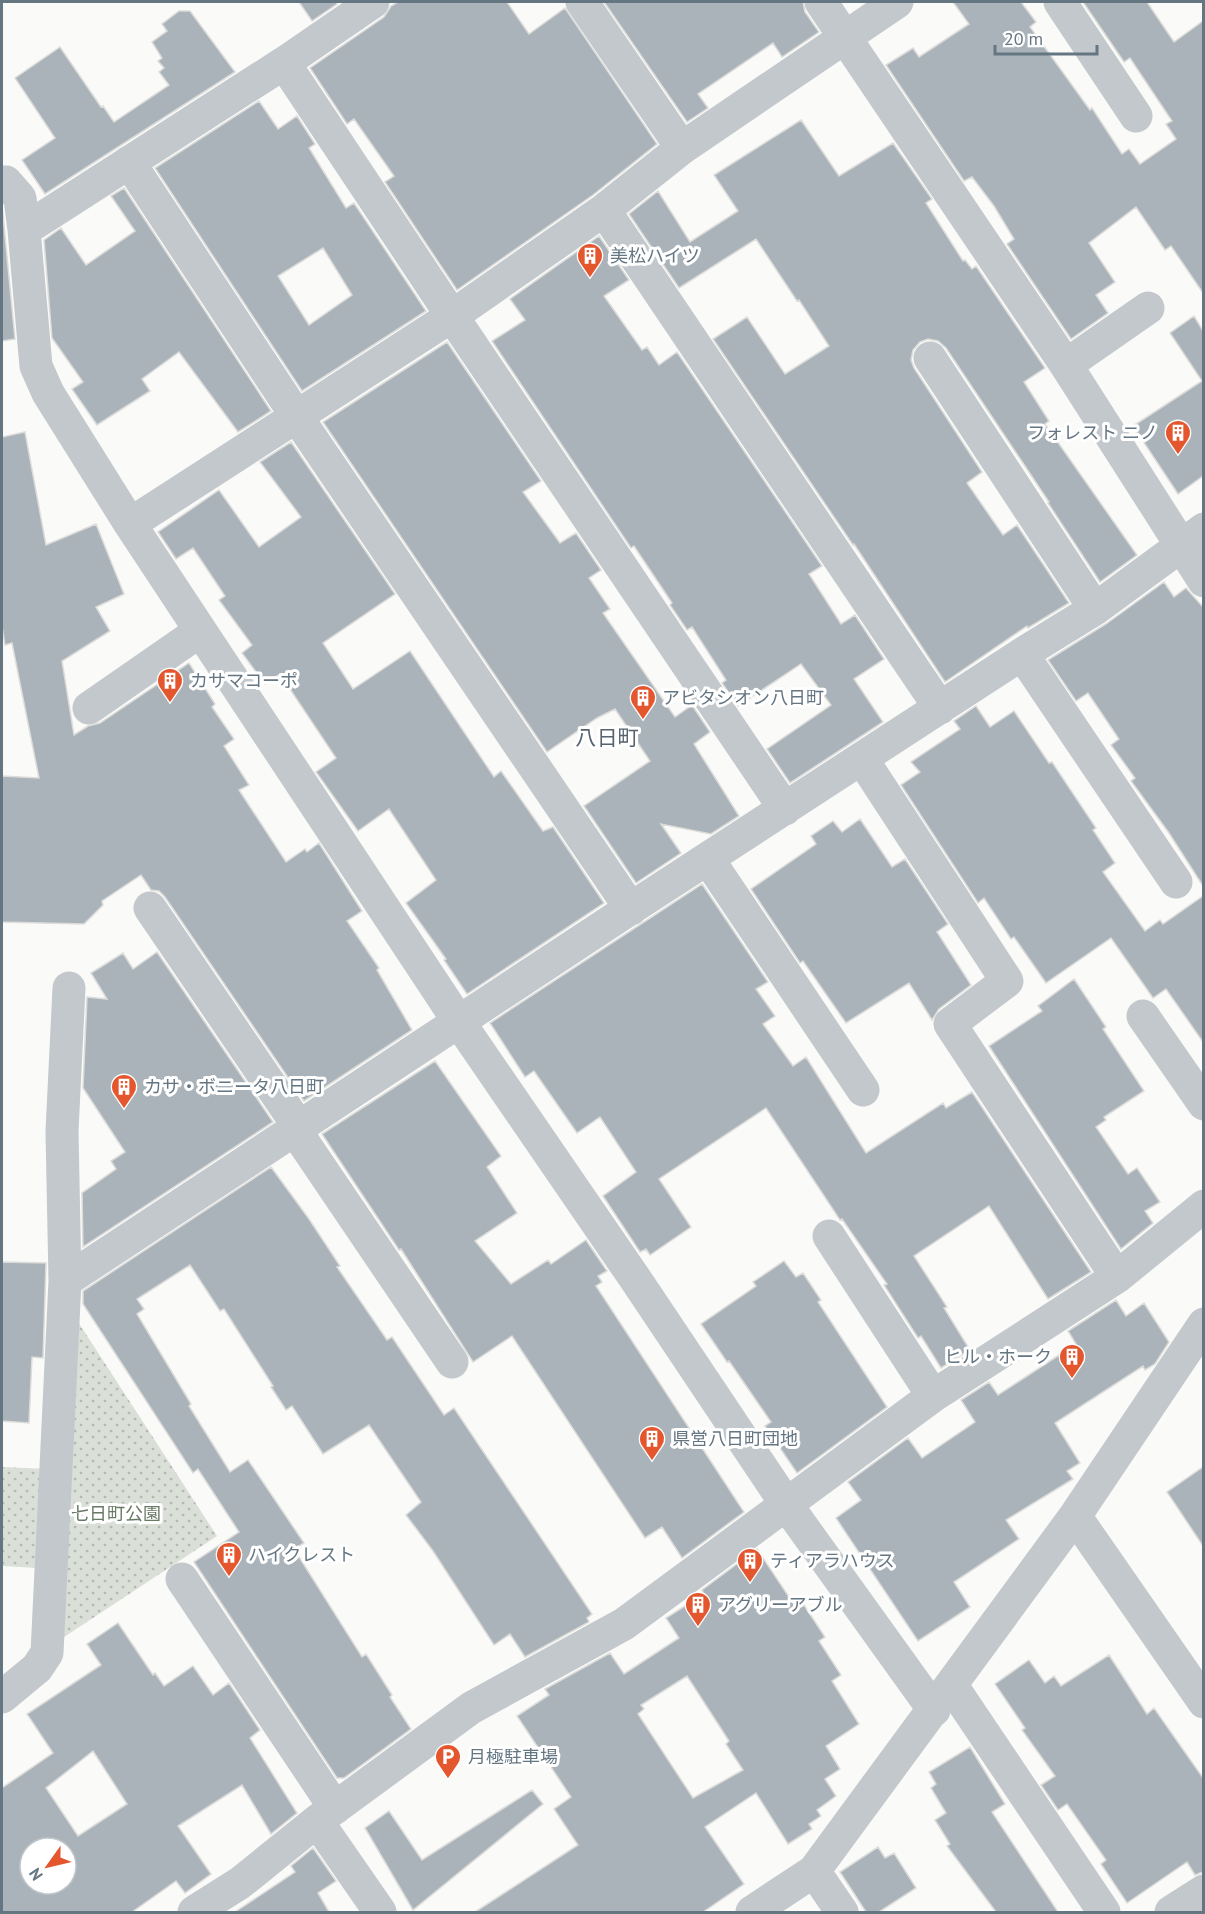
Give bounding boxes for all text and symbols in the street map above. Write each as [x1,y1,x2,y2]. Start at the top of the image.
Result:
scale bar [995,18,1097,56]
text: 20 m [1004,27,1043,50]
building icon: 美松ハイツ [575,241,605,279]
place label: 美松ハイツ [610,244,700,267]
building icon: フォレスト ニノ [1163,418,1193,456]
place label: フォレスト ニノ [1027,421,1158,444]
building icon: カサマコーポ [155,666,185,704]
place label: カサマコーポ [190,669,298,692]
building icon: アビタシオン八日町 [628,683,658,721]
place label: アビタシオン八日町 [662,686,824,709]
district label: 八日町 [576,724,639,751]
building icon: カサ・ボニータ八日町 [109,1072,139,1110]
place label: カサ・ボニータ八日町 [144,1075,324,1098]
building icon: ヒル・ホーク [1057,1342,1087,1380]
place label: ヒル・ホーク [944,1345,1052,1368]
building icon: 県営八日町団地 [637,1424,667,1462]
place label: 県営八日町団地 [672,1427,798,1450]
park label: 七日町公園 [71,1502,161,1525]
building icon: ハイクレスト [214,1540,244,1578]
place label: ハイクレスト [248,1543,355,1566]
building icon: ティアラハウス [735,1546,765,1584]
place label: ティアラハウス [770,1549,895,1572]
building icon: アグリーアブル [683,1590,713,1628]
place label: アグリーアブル [718,1593,842,1616]
parking icon: 月極駐車場 [433,1742,463,1780]
place label: 月極駐車場 [468,1745,558,1768]
north arrow [18,1836,78,1896]
text: N [24,1864,47,1884]

